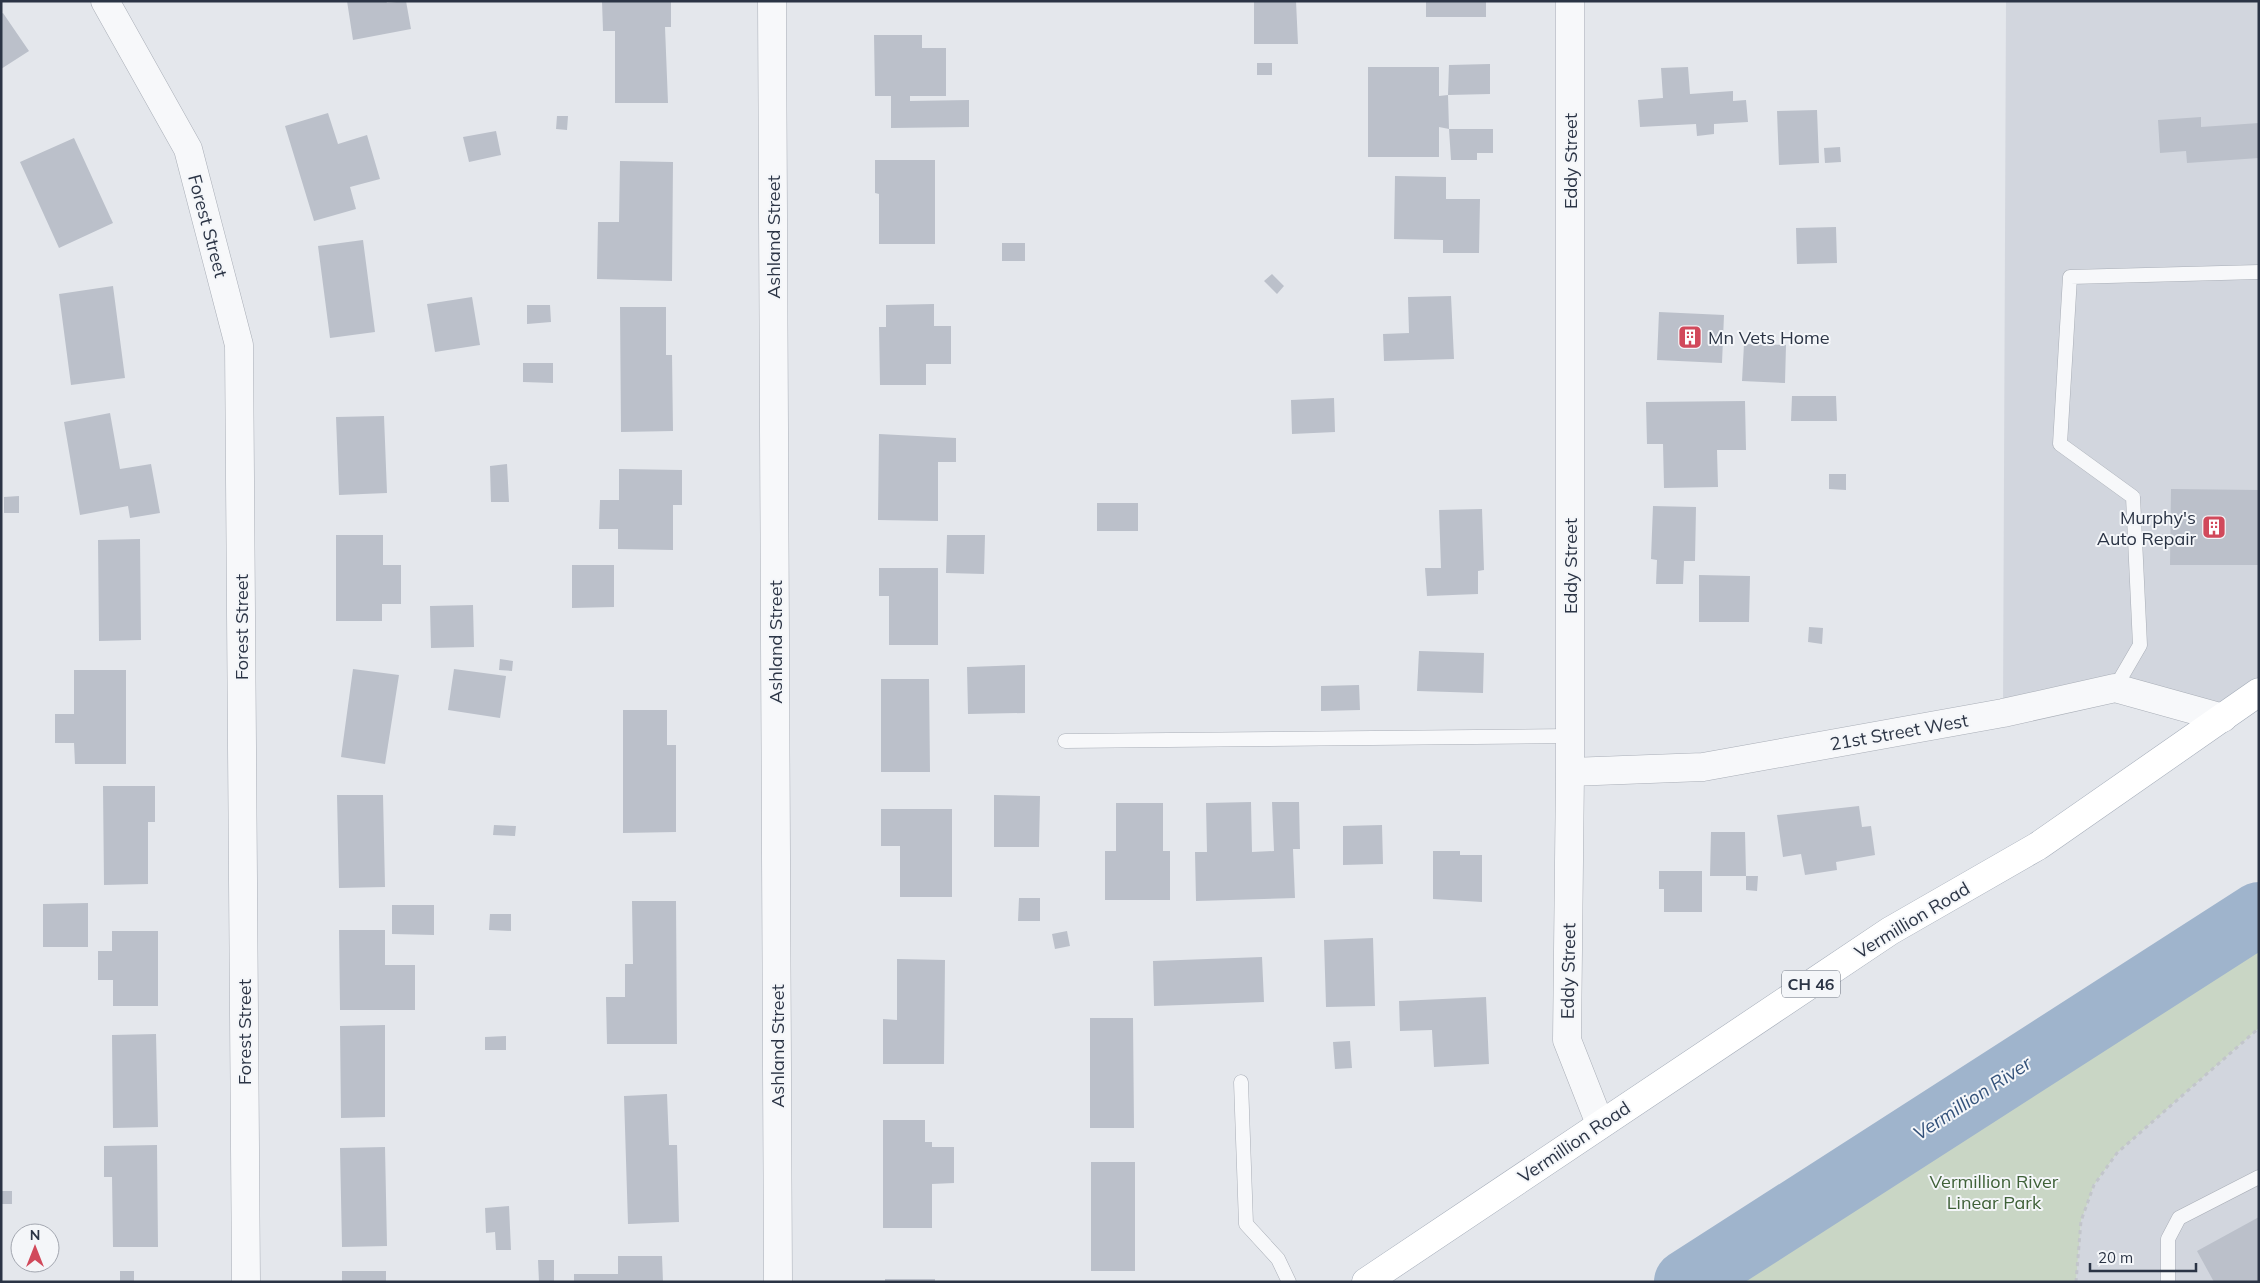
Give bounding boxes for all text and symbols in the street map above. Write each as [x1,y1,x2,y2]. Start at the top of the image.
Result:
street label: Eddy Street [1559,113,1582,209]
street label: Forest Street [183,172,233,280]
street label: Ashland Street [762,175,785,299]
building icon: Mn Vets Home [1677,324,1703,350]
place label: Mn Vets Home [1708,326,1830,349]
place label: Murphy's Auto Repair [2097,506,2196,550]
building icon: Murphy's Auto Repair [2201,514,2227,540]
street label: Eddy Street [1559,518,1582,614]
street label: Forest Street [230,574,253,680]
street label: Ashland Street [764,580,787,704]
street label: 21st Street West [1828,709,1970,755]
street label: Vermillion Road [1850,877,1974,963]
street label: Eddy Street [1556,923,1580,1019]
road number: CH 46 [1782,971,1840,998]
street label: Forest Street [233,979,256,1085]
street label: Ashland Street [766,984,789,1108]
water label: Vermillion River [1908,1050,2036,1145]
street label: Vermillion Road [1514,1096,1634,1188]
park label: Vermillion River Linear Park [1930,1170,2059,1214]
north arrow [10,1223,60,1273]
text: N [30,1226,40,1244]
scale bar [2090,1240,2196,1272]
text: 20 m [2098,1248,2133,1267]

